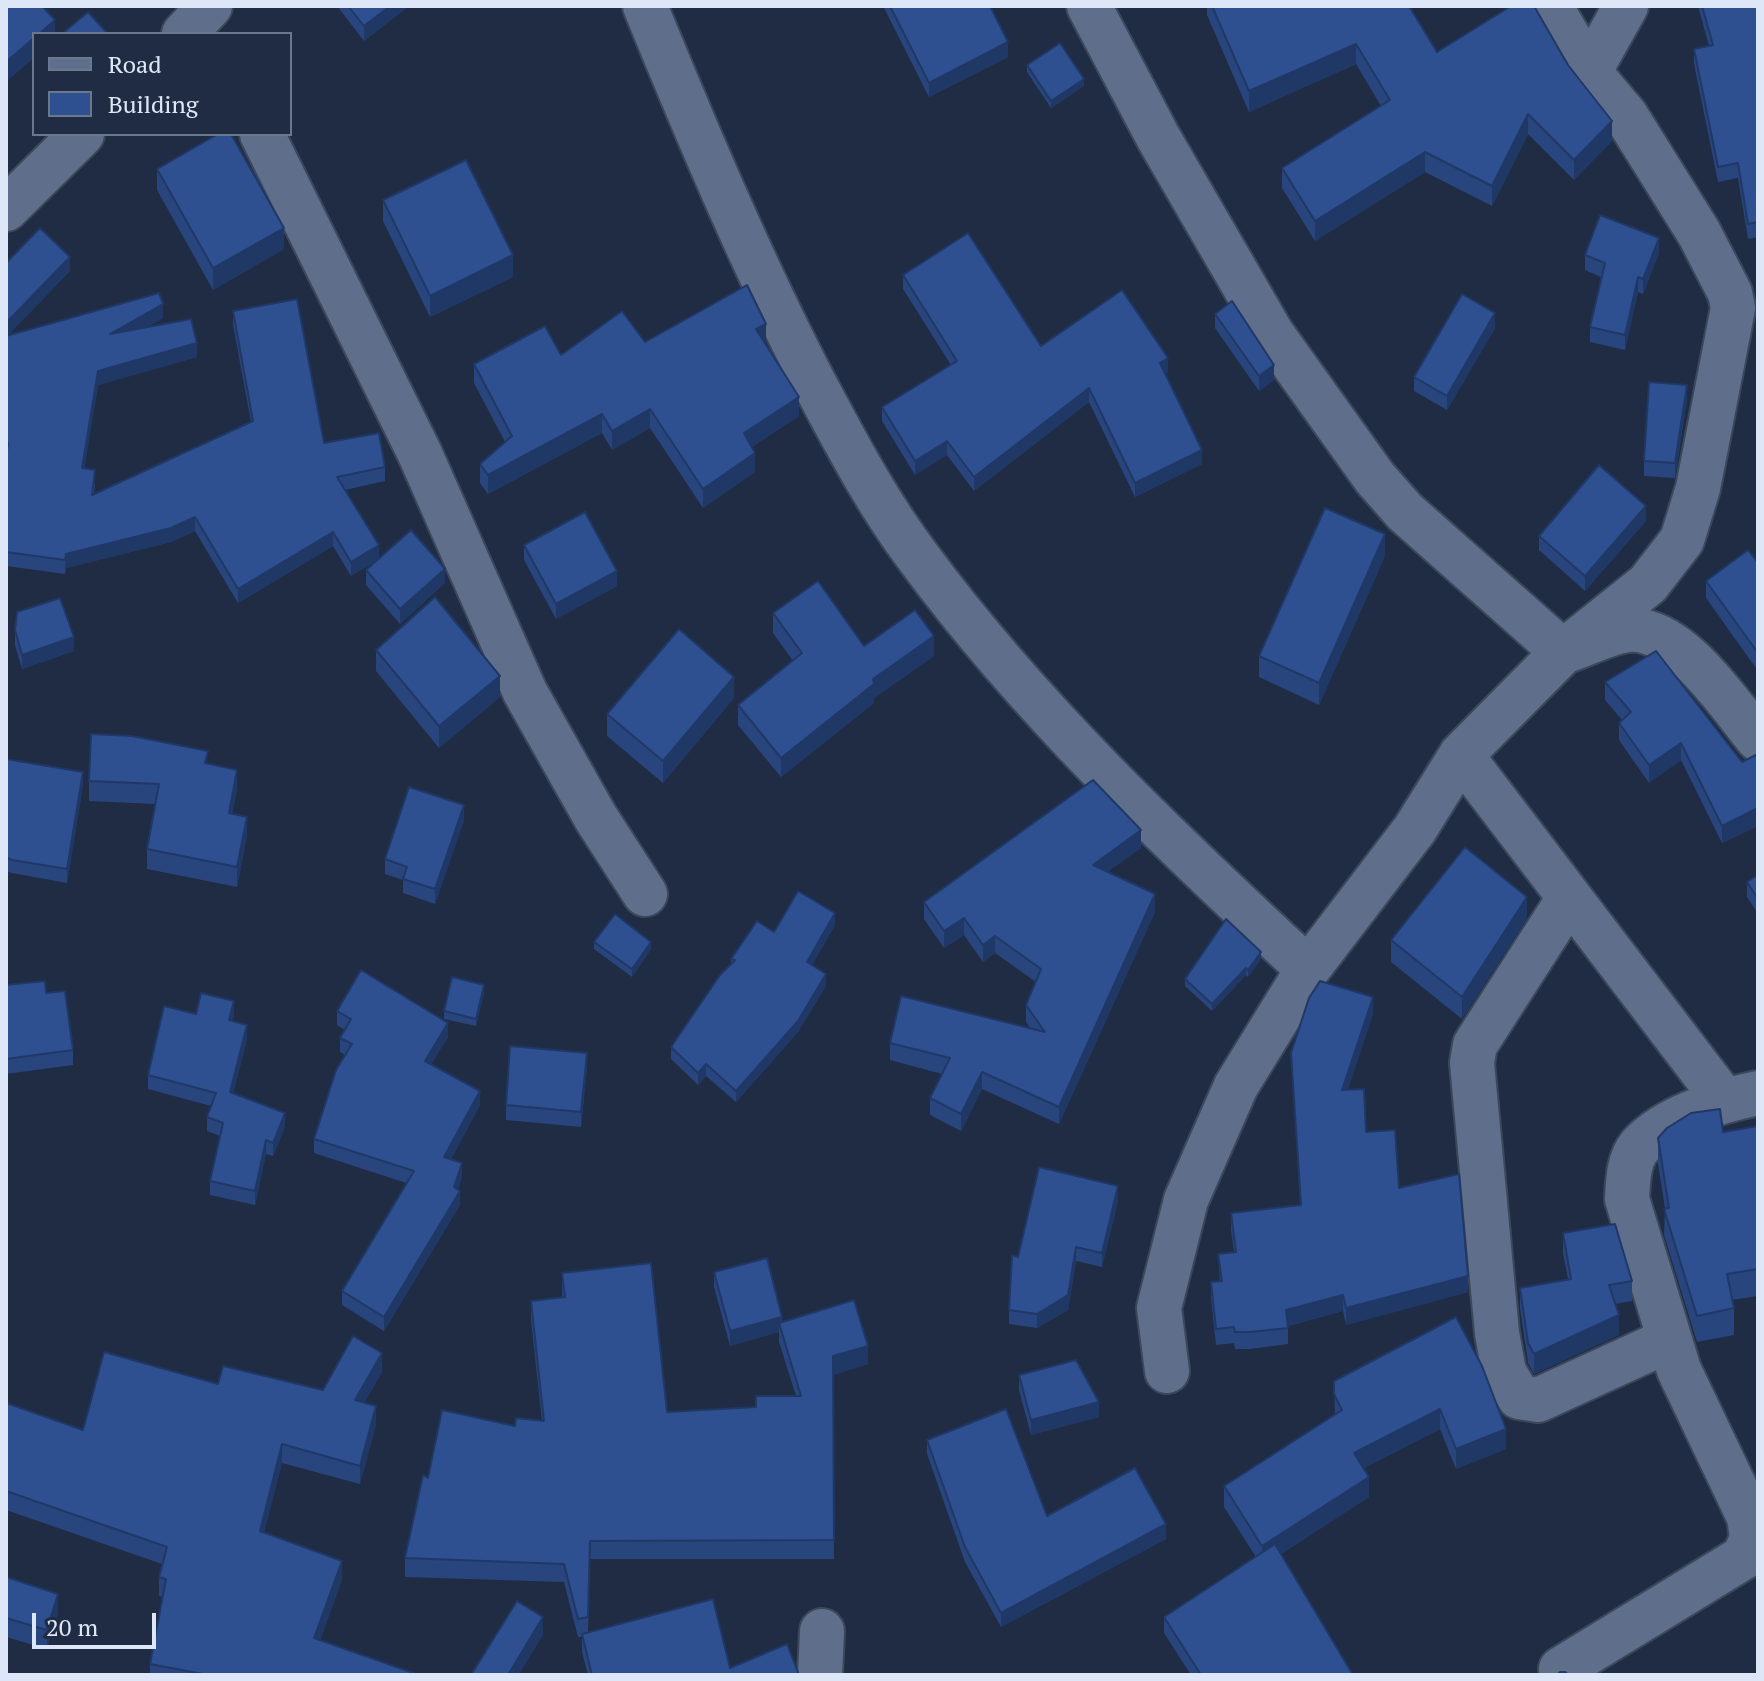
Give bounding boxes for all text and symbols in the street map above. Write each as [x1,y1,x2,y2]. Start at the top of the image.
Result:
legend [32,32,292,136]
text: Road [108,48,162,80]
text: Building [108,88,198,120]
scale bar [36,1597,160,1647]
text: 20 m [46,1611,98,1643]

